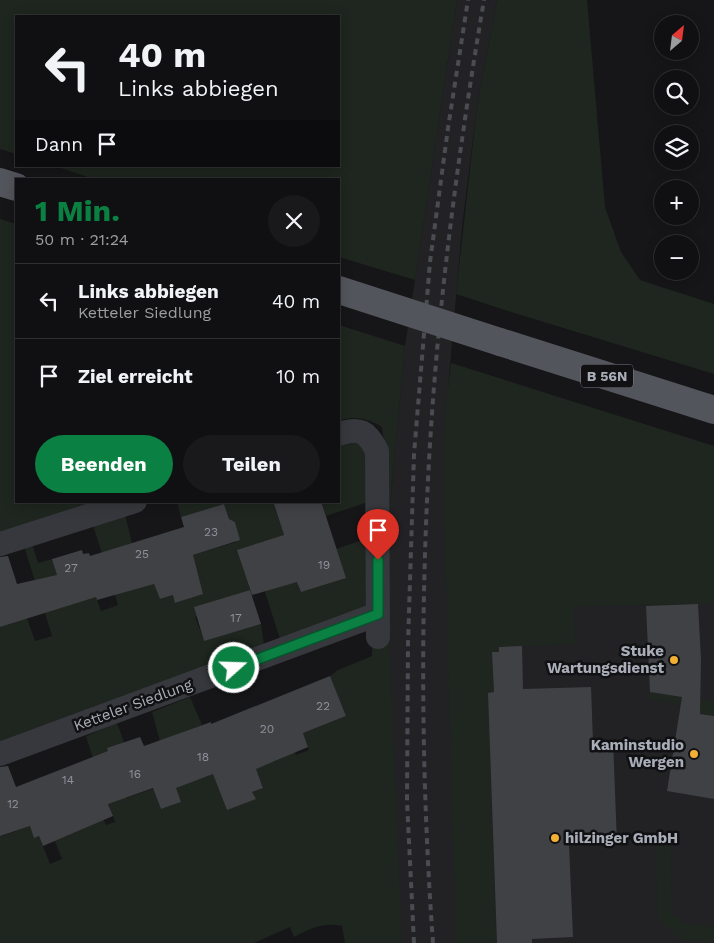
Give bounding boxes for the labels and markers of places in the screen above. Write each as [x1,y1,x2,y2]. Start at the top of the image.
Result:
pin [357,509,399,560]
place label: Stuke Wartungsdienst [547,642,664,677]
marker: Stuke Wartungsdienst [668,654,680,666]
place label: Kaminstudio Wergen [591,736,684,771]
marker: Kaminstudio Wergen [688,748,700,760]
place label: hilzinger GmbH [565,829,678,847]
marker: hilzinger GmbH [549,832,561,844]

